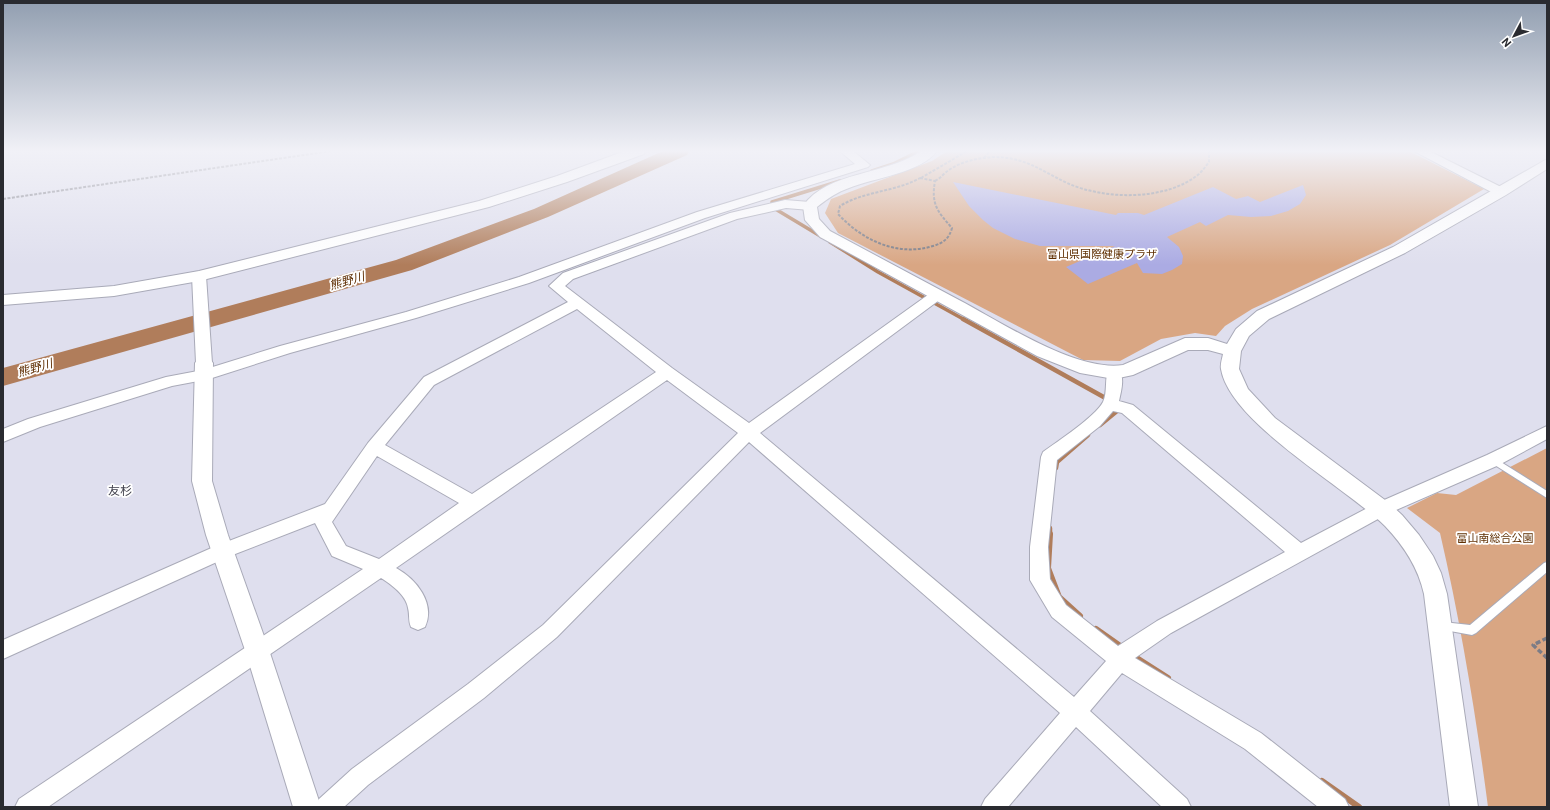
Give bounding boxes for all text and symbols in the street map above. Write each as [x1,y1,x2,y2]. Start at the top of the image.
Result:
north arrow [1494,16,1534,56]
text: N [1499,35,1514,49]
park label: 富山県国際健康プラザ [1047,248,1157,261]
water label: 熊野川 [328,269,368,293]
water label: 熊野川 [16,356,56,380]
district label: 友杉 [108,484,132,498]
park label: 富山南総合公園 [1457,532,1534,545]

